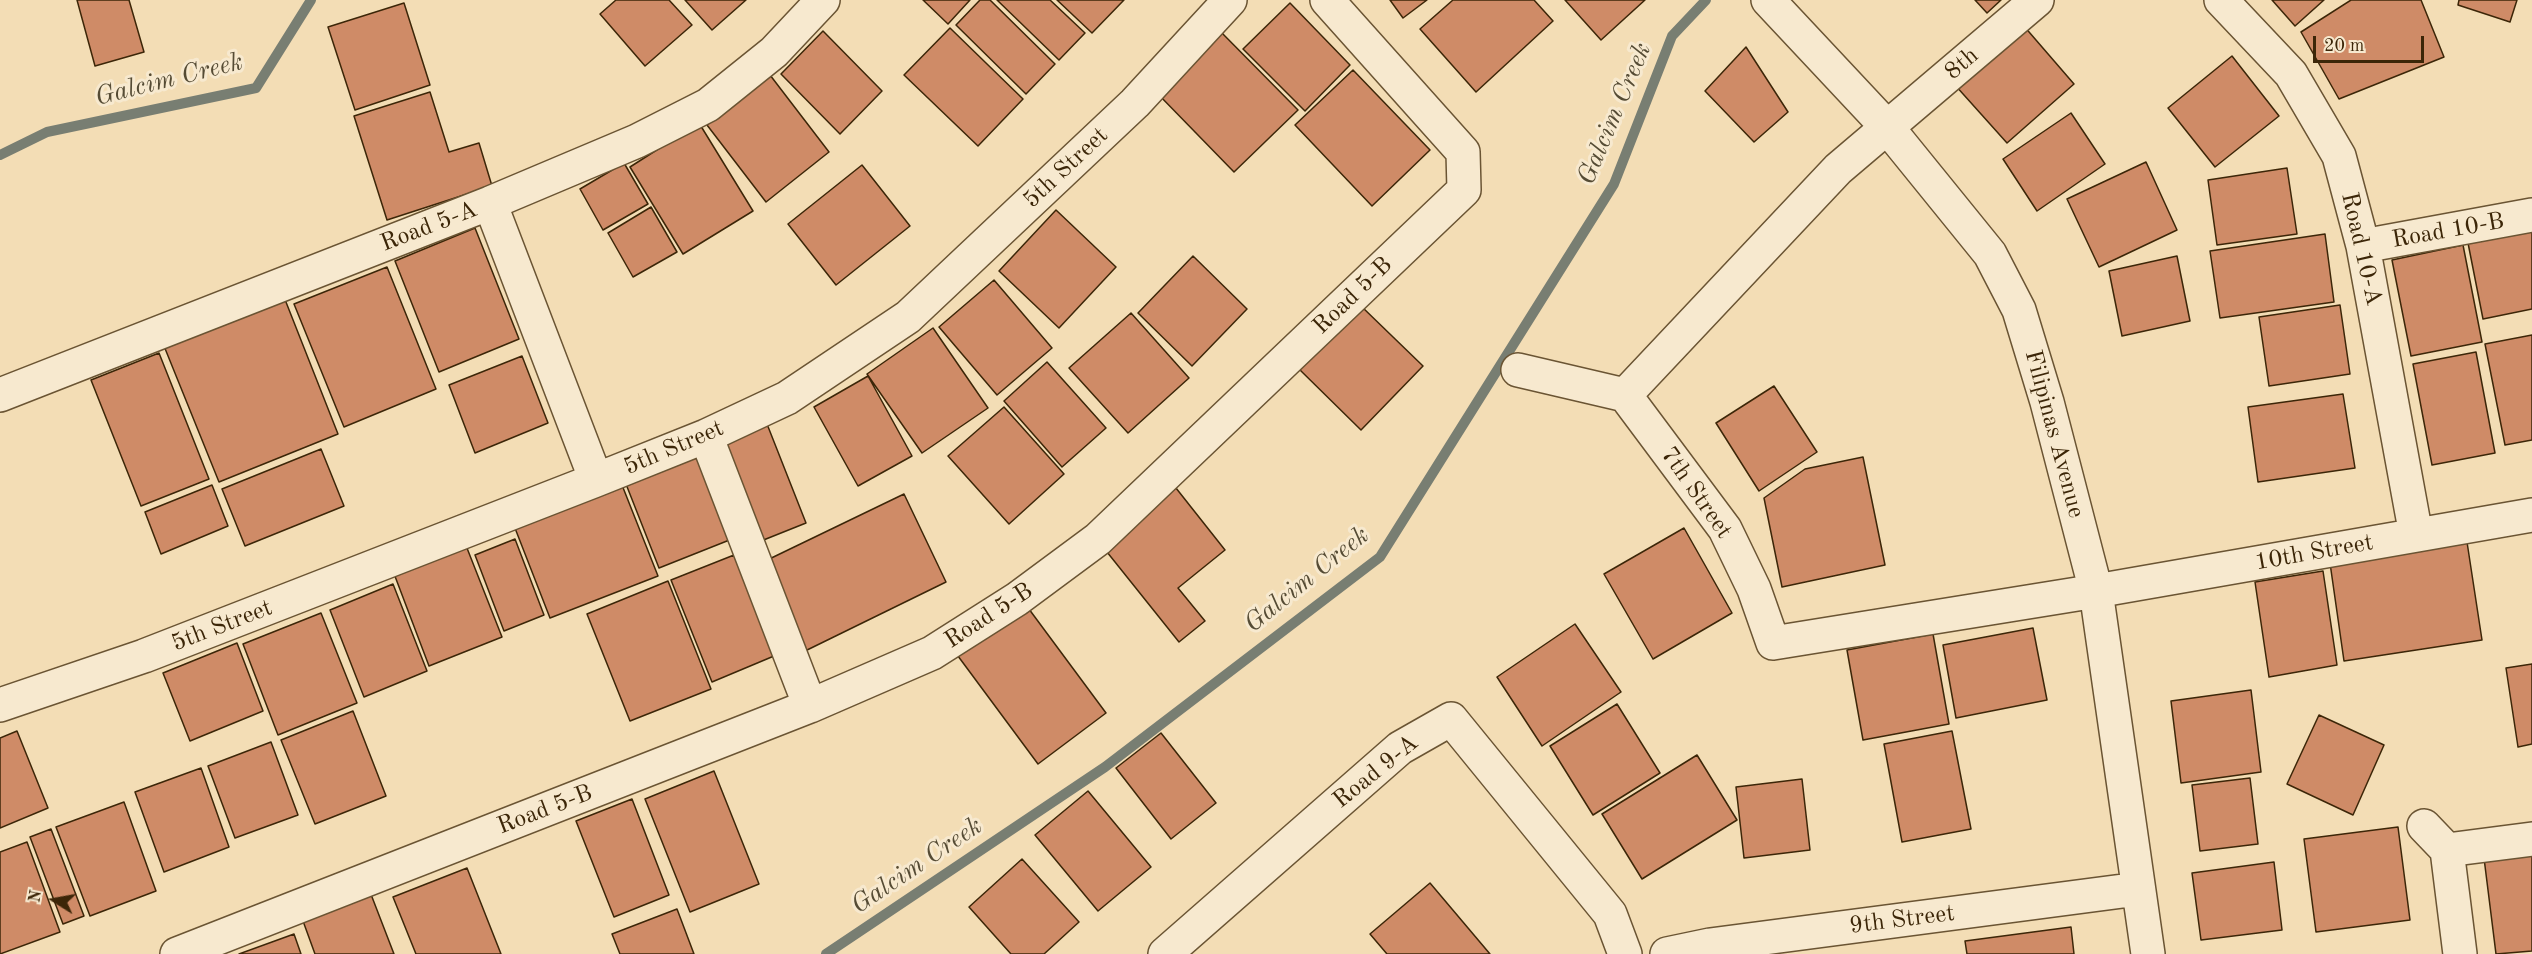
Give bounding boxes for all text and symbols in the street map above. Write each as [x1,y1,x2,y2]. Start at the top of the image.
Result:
scale bar [2316,24,2427,62]
text: 20 m [2324,37,2364,55]
water label: Galcim Creek [1571,38,1659,190]
street label: 8th [1939,42,1985,86]
water label: Galcim Creek [92,47,246,113]
street label: 5th Street [1018,121,1114,215]
street label: Road 10-A [2334,190,2388,308]
street label: Road 5-A [377,195,481,259]
street label: Road 10-B [2390,207,2506,255]
street label: Road 5-B [1307,251,1399,341]
street label: Filipinas Avenue [2018,347,2090,521]
street label: 5th Street [620,414,728,482]
street label: 7th Street [1654,441,1738,545]
water label: Galcim Creek [1238,520,1376,640]
street label: 10th Street [2253,528,2375,578]
street label: Road 5-B [939,577,1039,655]
street label: 5th Street [168,594,276,658]
street label: Road 9-A [1328,729,1424,815]
street label: Road 5-B [493,779,597,841]
water label: Galcim Creek [846,811,988,921]
north arrow [24,870,84,930]
text: N [27,889,45,904]
street label: 9th Street [1848,899,1956,941]

